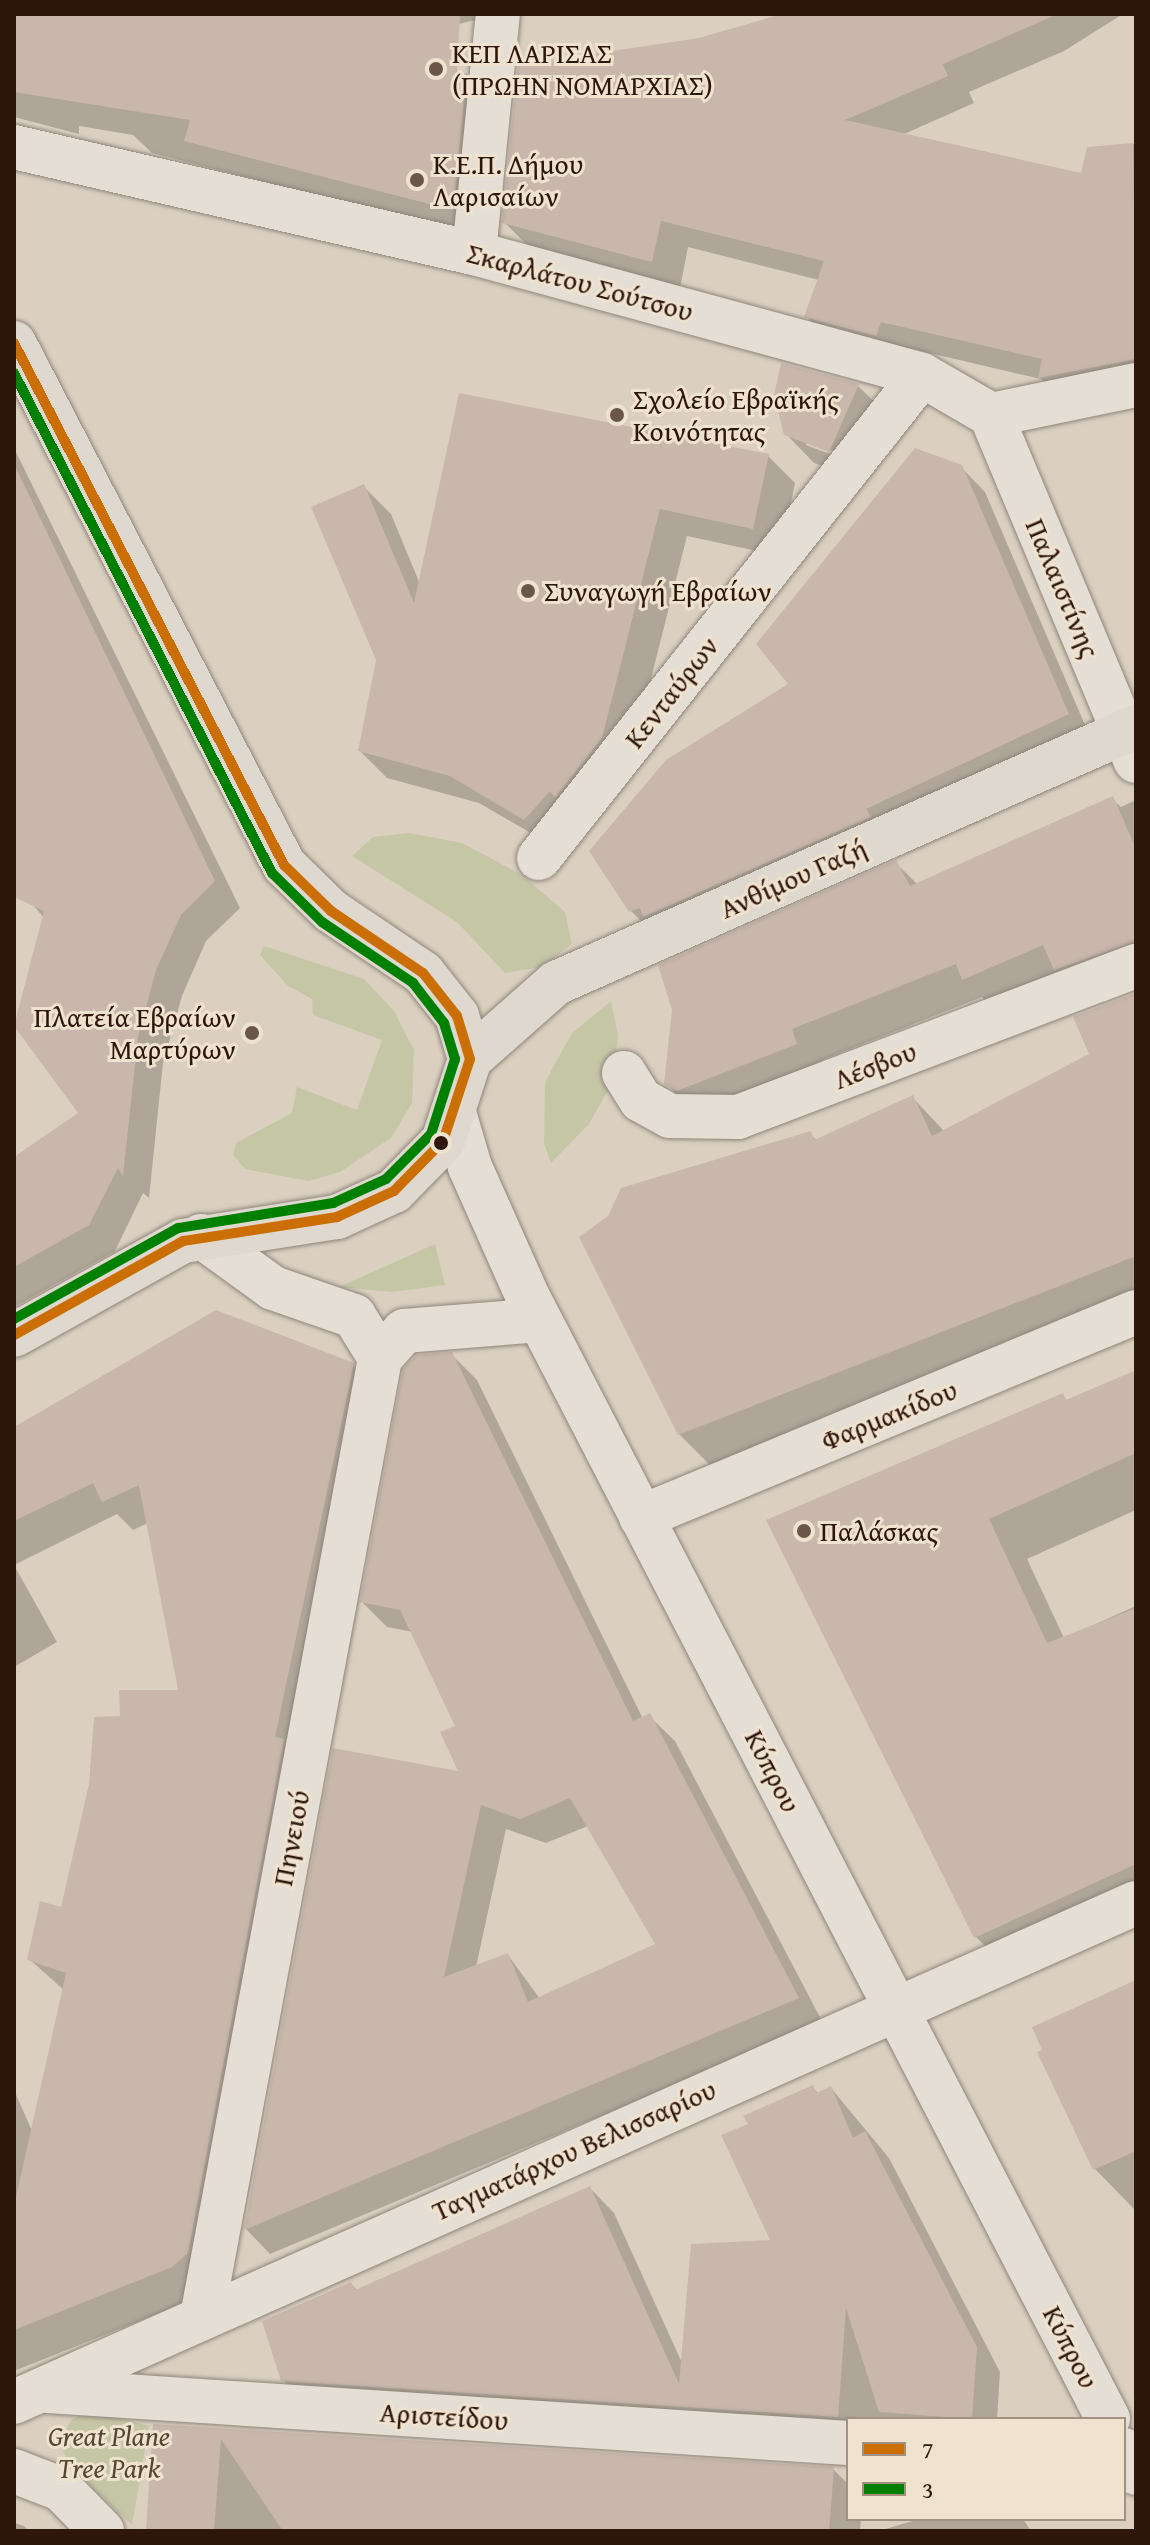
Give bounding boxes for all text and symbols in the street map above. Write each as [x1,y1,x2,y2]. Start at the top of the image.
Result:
place label: ΚΕΠ ΛΑΡΙΣΑΣ (ΠΡΩΗΝ ΝΟΜΑΡΧΙΑΣ) [452,36,713,102]
marker: ΚΕΠ ΛΑΡΙΣΑΣ (ΠΡΩΗΝ ΝΟΜΑΡΧΙΑΣ) [427,60,445,78]
place label: Κ.Ε.Π. Δήμου Λαρισαίων [433,147,583,213]
marker: Κ.Ε.Π. Δήμου Λαρισαίων [408,171,426,189]
street label: Σκαρλάτου Σούτσου [463,236,697,328]
place label: Σχολείο Εβραϊκής Κοινότητας [633,382,839,448]
marker: Σχολείο Εβραϊκής Κοινότητας [608,406,626,424]
street label: Παλαιστίνης [1019,513,1107,663]
place label: Συναγωγή Εβραίων [544,574,772,608]
marker: Συναγωγή Εβραίων [519,582,537,600]
street label: Κενταύρων [617,629,725,755]
street label: Ανθίμου Γαζή [714,831,872,925]
place label: Πλατεία Εβραίων Μαρτύρων [34,1000,236,1066]
marker: Πλατεία Εβραίων Μαρτύρων [243,1024,261,1042]
street label: Λέσβου [829,1034,921,1096]
unlabelled marker [433,1135,449,1151]
street label: Φαρμακίδου [816,1372,962,1458]
place label: Παλάσκας [820,1514,938,1548]
marker: Παλάσκας [795,1522,813,1540]
street label: Κύπρου [738,1724,808,1818]
street label: Πηνειού [265,1787,317,1889]
street label: Ταγματάρχου Βελισσαρίου [427,2072,721,2228]
street label: Κύπρου [1036,2300,1106,2394]
street label: Αριστείδου [379,2395,509,2437]
legend [846,2417,1126,2521]
park label: Great Plane Tree Park [48,2419,170,2485]
text: 7 [922,2432,934,2467]
text: 3 [922,2472,934,2507]

